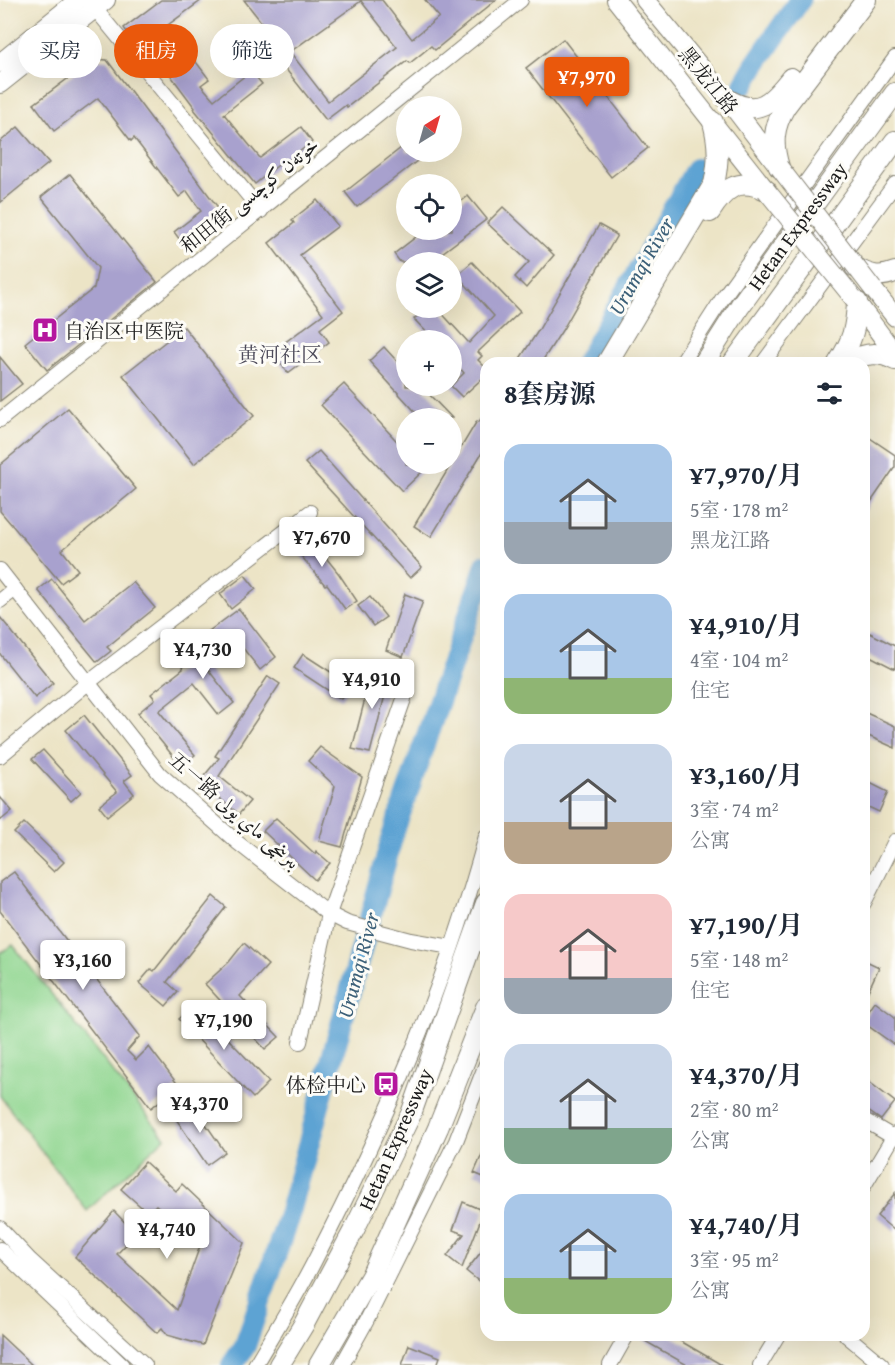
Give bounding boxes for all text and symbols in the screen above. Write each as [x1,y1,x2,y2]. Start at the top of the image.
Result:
chip: 买房 [18,24,102,78]
chip: 租房 [114,24,198,78]
chip: 筛选 [210,24,294,78]
street label: 黑龙江路 [673,40,745,120]
pin: ¥7,970 [538,57,636,108]
text: ¥7,970 [558,62,616,91]
north arrow [396,96,462,162]
map controls [396,96,462,474]
street label: 和田街 خوتەن كوچىسى [173,130,325,261]
street label: Hetan Expressway [740,156,854,296]
button: locate [396,174,462,240]
water label: Urumqi River [601,210,682,321]
button: layers [396,252,462,318]
hospital icon: 自治区中医院 [30,315,60,345]
place label: 自治区中医院 [64,316,184,345]
button: + [396,330,462,396]
district label: 黄河社区 [238,339,322,370]
text: 8套房源 [504,374,595,413]
icon: filters [813,377,846,410]
button: − [396,408,462,474]
text: ¥7,970/月 [690,455,803,494]
icon: home [552,468,624,540]
text: 5室 · 178 m² [690,495,788,524]
pin: ¥7,670 [273,517,371,568]
text: ¥7,670 [293,522,351,551]
text: 黑龙江路 [690,525,770,554]
text: ¥4,910/月 [690,605,803,644]
icon: home [552,618,624,690]
pin: ¥4,730 [154,629,252,680]
text: ¥4,730 [174,634,232,663]
text: 4室 · 104 m² [690,645,788,674]
pin: ¥4,910 [323,659,421,710]
text: ¥4,910 [343,664,401,693]
text: 住宅 [690,675,730,704]
street label: 五一路 بىرىنچى ماي يولى [162,745,307,877]
text: ¥3,160/月 [690,755,803,794]
icon: home [552,768,624,840]
text: 3室 · 74 m² [690,795,779,824]
text: 公寓 [690,825,730,854]
text: ¥7,190/月 [690,905,803,944]
water label: Urumqi River [329,908,387,1021]
icon: home [552,918,624,990]
pin: ¥3,160 [34,940,132,991]
text: ¥3,160 [54,945,112,974]
text: 5室 · 148 m² [690,945,788,974]
text: 住宅 [690,975,730,1004]
pin: ¥7,190 [175,1000,273,1051]
text: ¥7,190 [195,1005,253,1034]
text: ¥4,370/月 [690,1055,803,1094]
street label: Hetan Expressway [351,1063,439,1215]
icon: home [552,1068,624,1140]
bus stop icon: 体检中心 [371,1069,401,1099]
place label: 体检中心 [286,1070,366,1099]
pin: ¥4,370 [151,1083,249,1134]
text: ¥4,370 [171,1088,229,1117]
text: 2室 · 80 m² [690,1095,779,1124]
text: 公寓 [690,1125,730,1154]
text: ¥4,740/月 [690,1205,803,1244]
pin: ¥4,740 [118,1209,216,1260]
text: ¥4,740 [138,1214,196,1243]
icon: home [552,1218,624,1290]
text: 3室 · 95 m² [690,1245,779,1274]
text: 公寓 [690,1275,730,1304]

